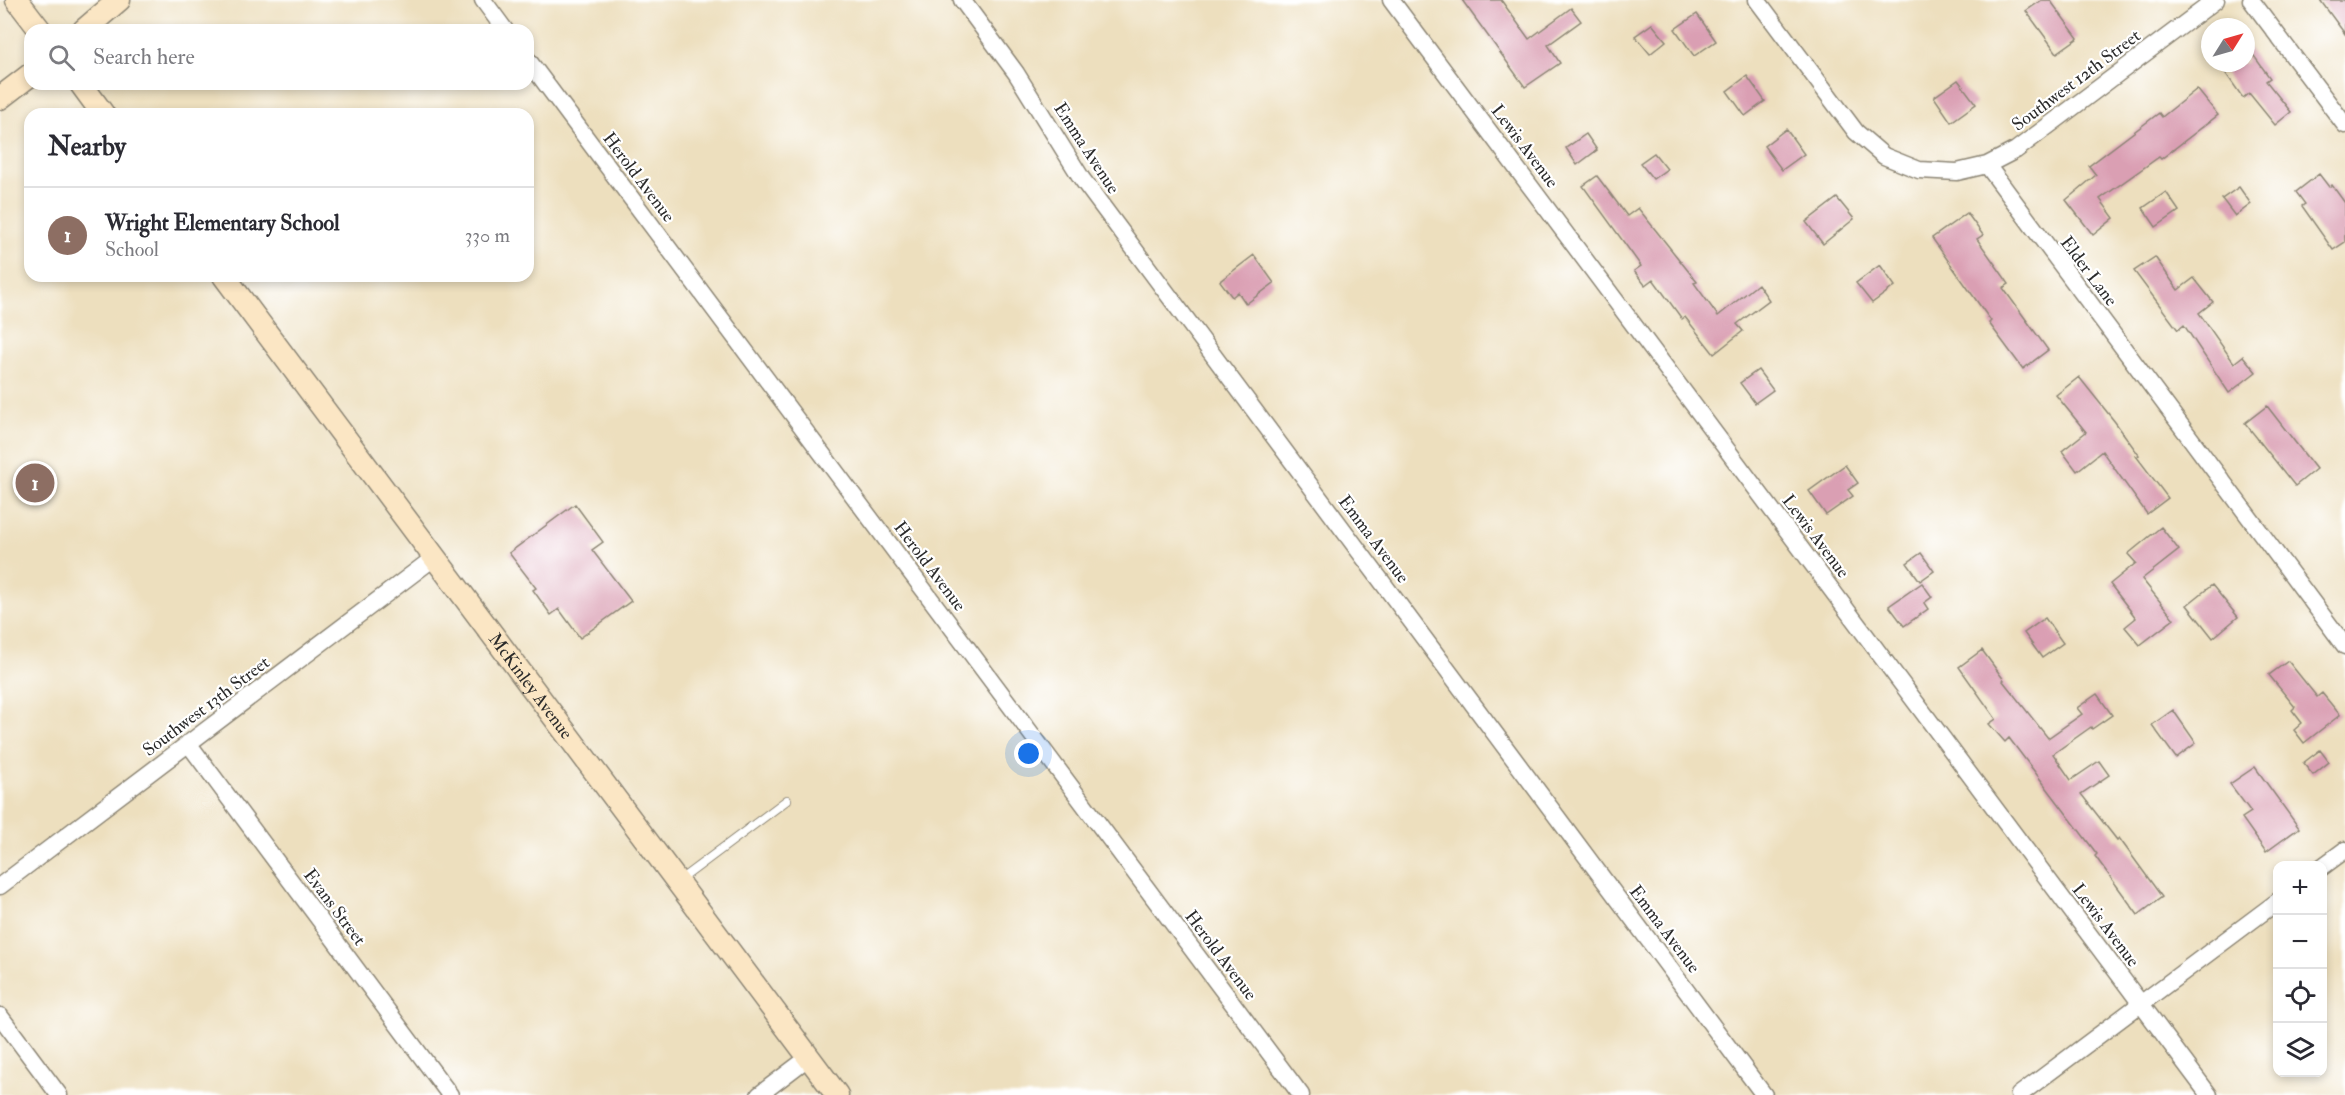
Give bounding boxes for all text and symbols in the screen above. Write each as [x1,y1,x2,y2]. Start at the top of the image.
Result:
north arrow [2201,18,2255,72]
search box [24,24,534,90]
street label: Southwest 12th Street [2007,24,2145,136]
icon: search [45,41,78,74]
text: Search here [93,43,195,71]
street label: Emma Avenue [1049,98,1125,199]
street label: Lewis Avenue [1486,100,1564,193]
street label: Herold Avenue [597,128,680,227]
text: Nearby [48,131,126,163]
text: Wright Elementary School [105,209,340,237]
text: 1 [64,223,71,248]
text: 330 m [465,223,510,248]
street label: Elder Lane [2055,232,2123,311]
text: School [105,237,159,262]
pin: 1 [15,460,54,506]
street label: Lewis Avenue [1777,490,1855,583]
street label: Emma Avenue [1333,491,1414,588]
street label: Herold Avenue [888,517,971,616]
street label: McKinley Avenue [483,629,578,744]
street label: Southwest 13th Street [138,651,274,762]
your location [1014,739,1043,768]
map controls [2273,861,2327,1077]
button: + [2273,861,2327,915]
street label: Evans Street [298,864,371,950]
street label: Lewis Avenue [2067,879,2145,972]
street label: Emma Avenue [1624,881,1705,978]
street label: Herold Avenue [1179,906,1262,1005]
button: − [2273,915,2327,969]
button: locate [2273,969,2327,1023]
button: layers [2273,1023,2327,1077]

